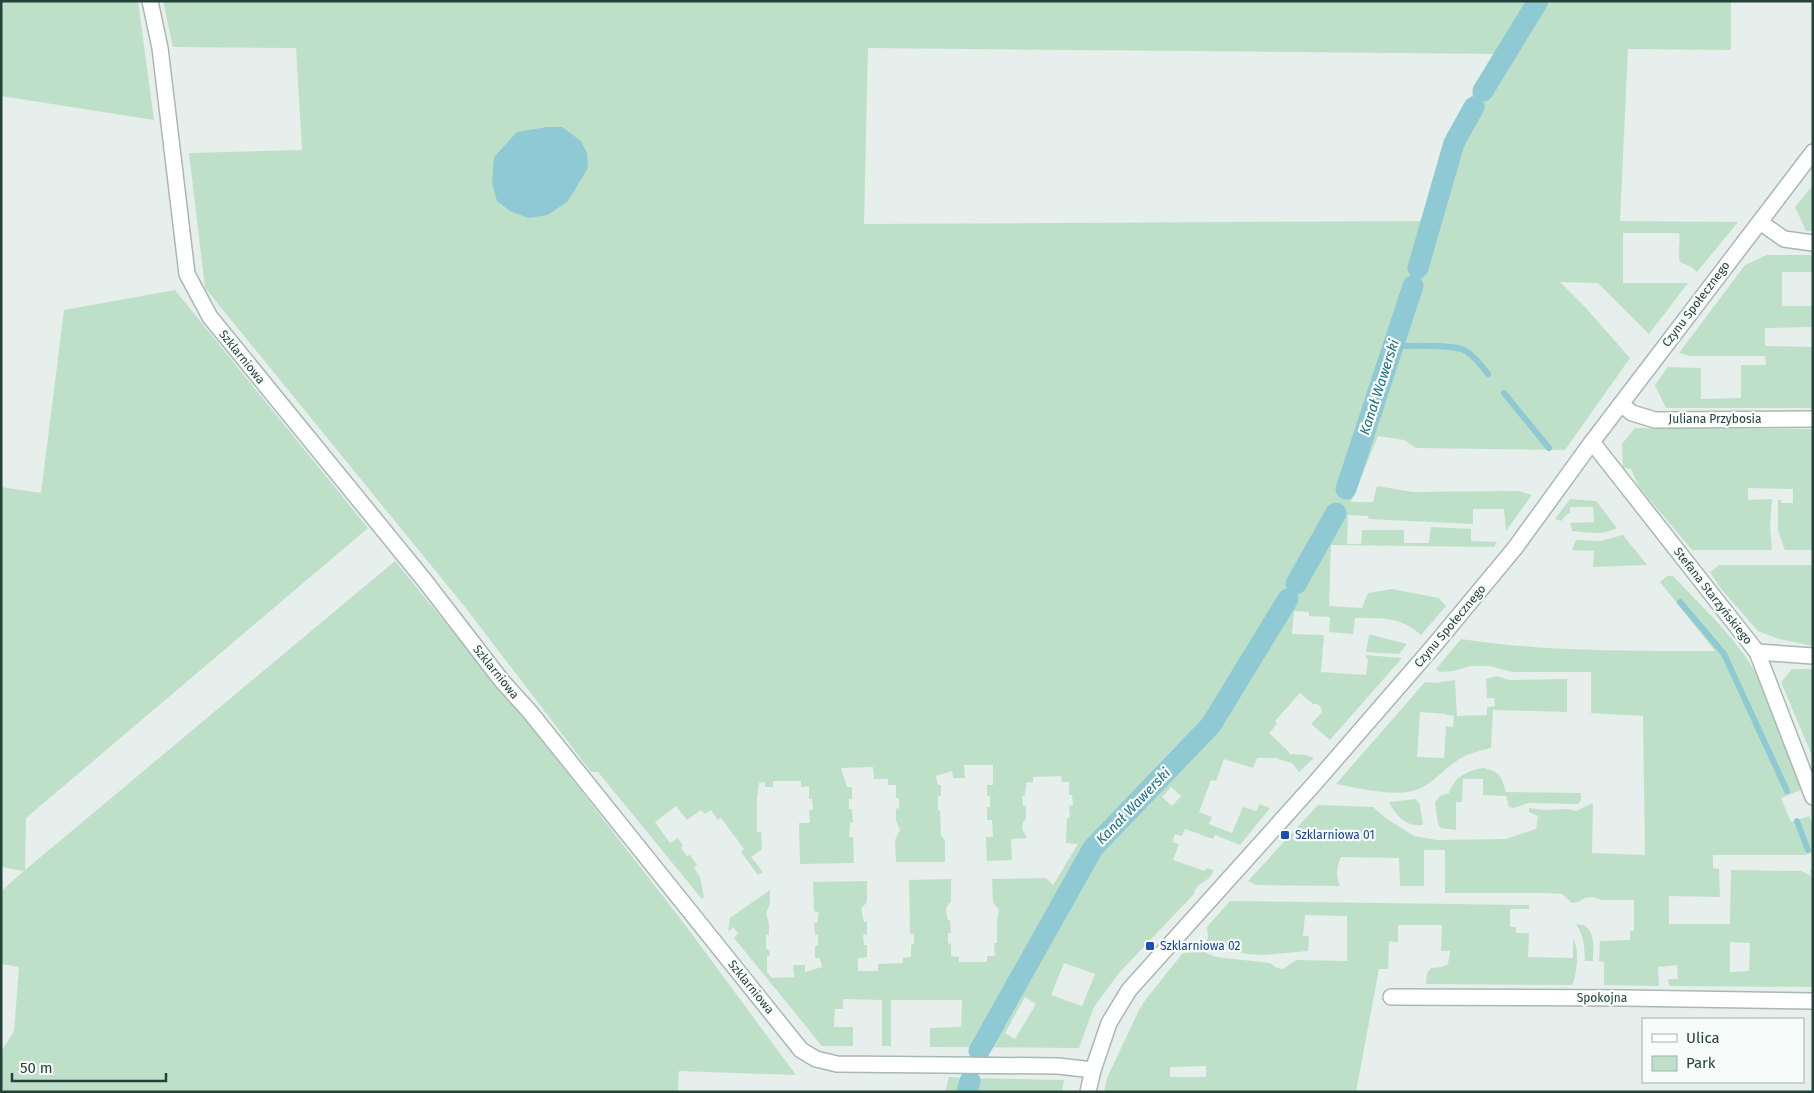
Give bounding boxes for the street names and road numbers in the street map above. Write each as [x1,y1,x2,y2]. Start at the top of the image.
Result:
street label: Czynu Społecznego [1659,258,1733,350]
street label: Szklarniowa [216,327,268,387]
street label: Juliana Przybosia [1669,412,1761,426]
street label: Stefana Starzyńskiego [1671,545,1755,647]
street label: Czynu Społecznego [1411,582,1489,670]
street label: Szklarniowa [470,642,522,702]
street label: Szklarniowa [725,957,777,1017]
street label: Spokojna [1577,991,1627,1005]

